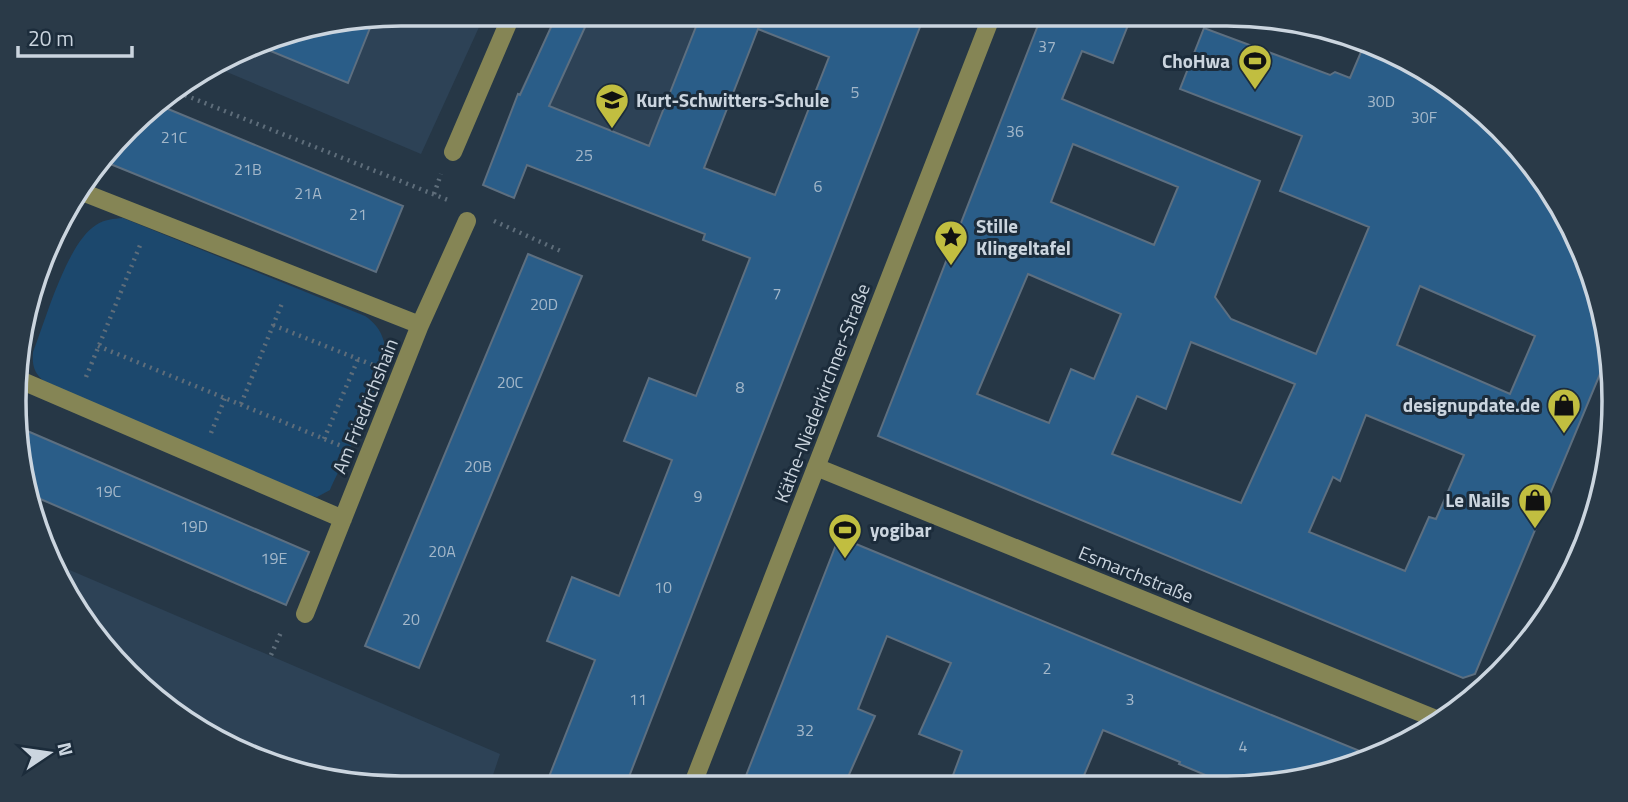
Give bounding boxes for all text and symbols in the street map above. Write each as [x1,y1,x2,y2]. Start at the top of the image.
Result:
scale bar [18,14,131,58]
text: 20 m [28,22,74,54]
house number: 37 [1038,34,1056,58]
sports icon: ChoHwa [1236,42,1274,91]
place label: ChoHwa [1162,46,1230,75]
house number: 5 [851,80,860,104]
school or university icon: Kurt-Schwitters-Schule [593,81,631,130]
place label: Kurt-Schwitters-Schule [636,85,830,114]
house number: 30D [1367,89,1395,113]
house number: 30F [1411,105,1437,129]
house number: 36 [1006,119,1024,143]
house number: 21C [161,125,188,149]
house number: 25 [575,143,593,167]
house number: 21B [234,157,262,181]
house number: 6 [814,174,823,198]
house number: 21A [294,181,322,205]
house number: 21 [349,202,367,226]
place label: Stille Klingeltafel [976,211,1071,262]
place icon: Stille Klingeltafel [932,218,970,267]
street label: Käthe-Niederkirchner-Straße [766,279,877,507]
house number: 7 [773,281,781,305]
house number: 20D [530,292,558,316]
street label: Am Friedrichshain [324,334,405,478]
house number: 20C [497,370,524,394]
house number: 8 [736,375,745,399]
shop icon: designupdate.de [1545,386,1583,435]
place label: designupdate.de [1403,390,1540,419]
house number: 20B [464,454,492,478]
house number: 19C [95,479,122,503]
shop icon: Le Nails [1516,481,1554,530]
house number: 9 [694,484,703,508]
place label: Le Nails [1445,485,1510,514]
sports icon: yogibar [826,511,864,560]
house number: 19D [180,514,208,538]
place label: yogibar [870,515,932,544]
street label: Esmarchstraße [1074,537,1198,610]
house number: 20A [428,539,456,563]
house number: 19E [261,546,288,570]
house number: 10 [654,575,672,599]
house number: 20 [402,607,420,631]
house number: 2 [1043,656,1051,680]
house number: 11 [629,687,647,711]
house number: 3 [1126,687,1134,711]
north arrow [14,718,84,788]
house number: 32 [796,718,814,742]
house number: 4 [1239,734,1248,758]
text: N [50,739,82,759]

